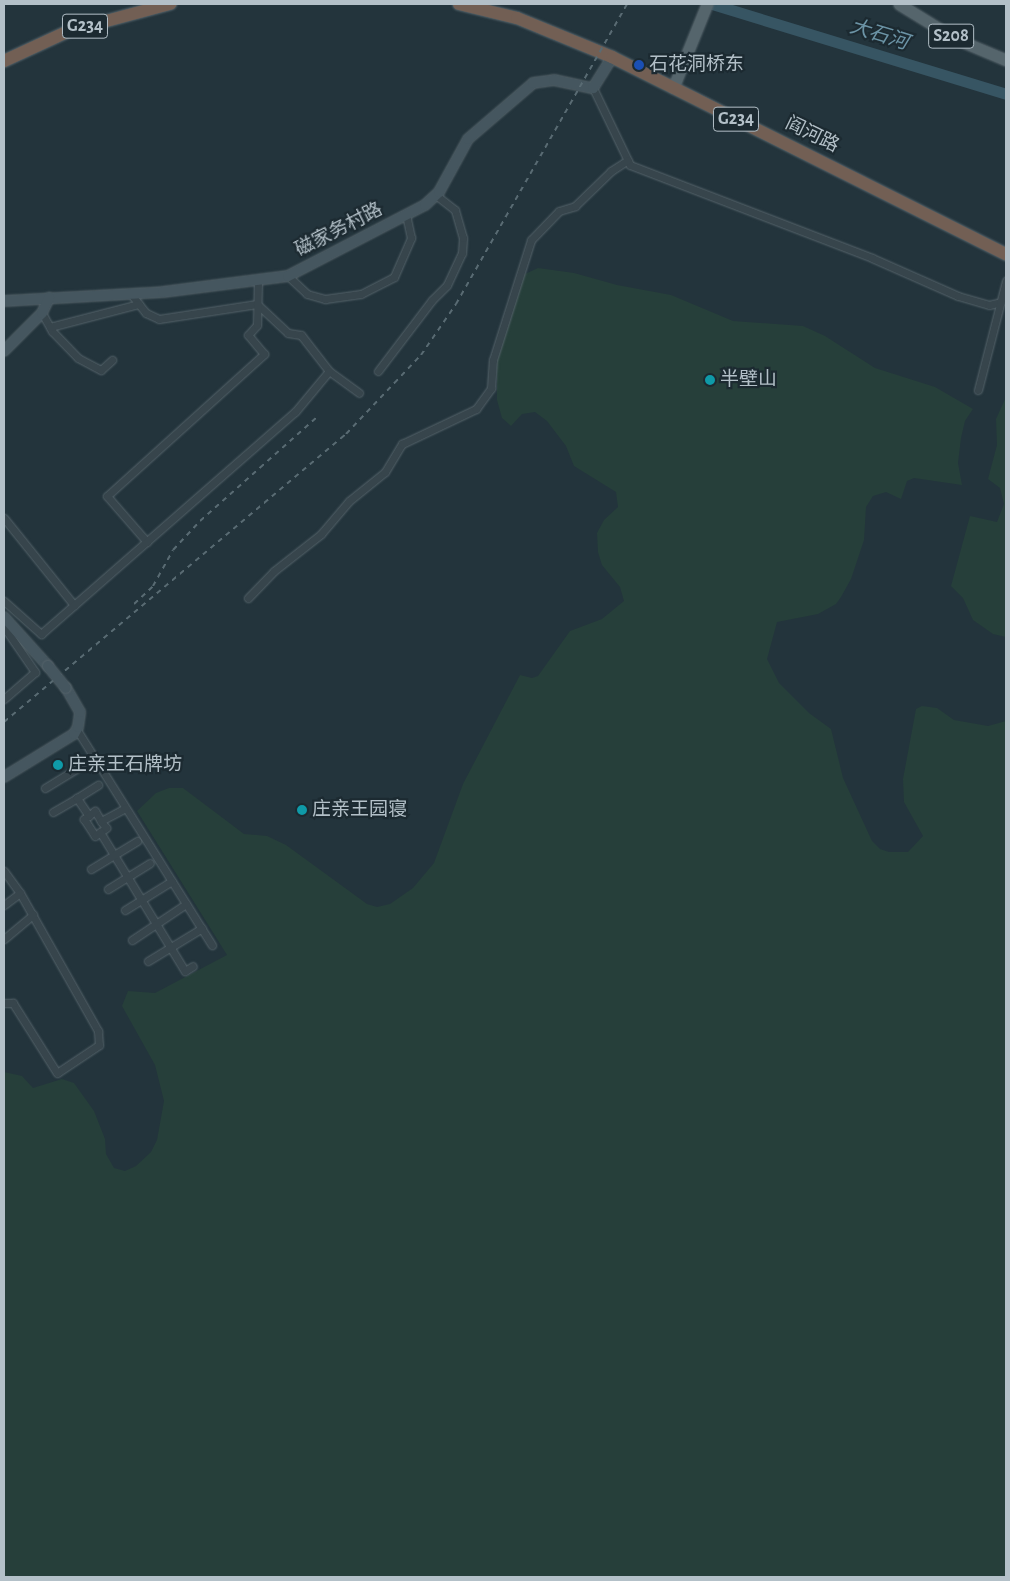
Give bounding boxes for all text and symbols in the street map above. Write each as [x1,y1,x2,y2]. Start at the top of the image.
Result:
road number: G234 [61,10,109,42]
water label: 大石河 [847,15,911,55]
road number: S208 [927,20,975,52]
place label: 石花洞桥东 [649,54,744,76]
marker: 石花洞桥东 [633,59,645,71]
road number: G234 [712,104,760,134]
street label: 阎河路 [781,112,843,158]
street label: 磁家务村路 [292,198,386,262]
place label: 半壁山 [720,369,777,391]
marker: 半壁山 [704,374,716,386]
place label: 庄亲王石牌坊 [68,754,182,776]
marker: 庄亲王石牌坊 [52,759,64,771]
place label: 庄亲王园寝 [312,799,407,821]
marker: 庄亲王园寝 [296,804,308,816]

